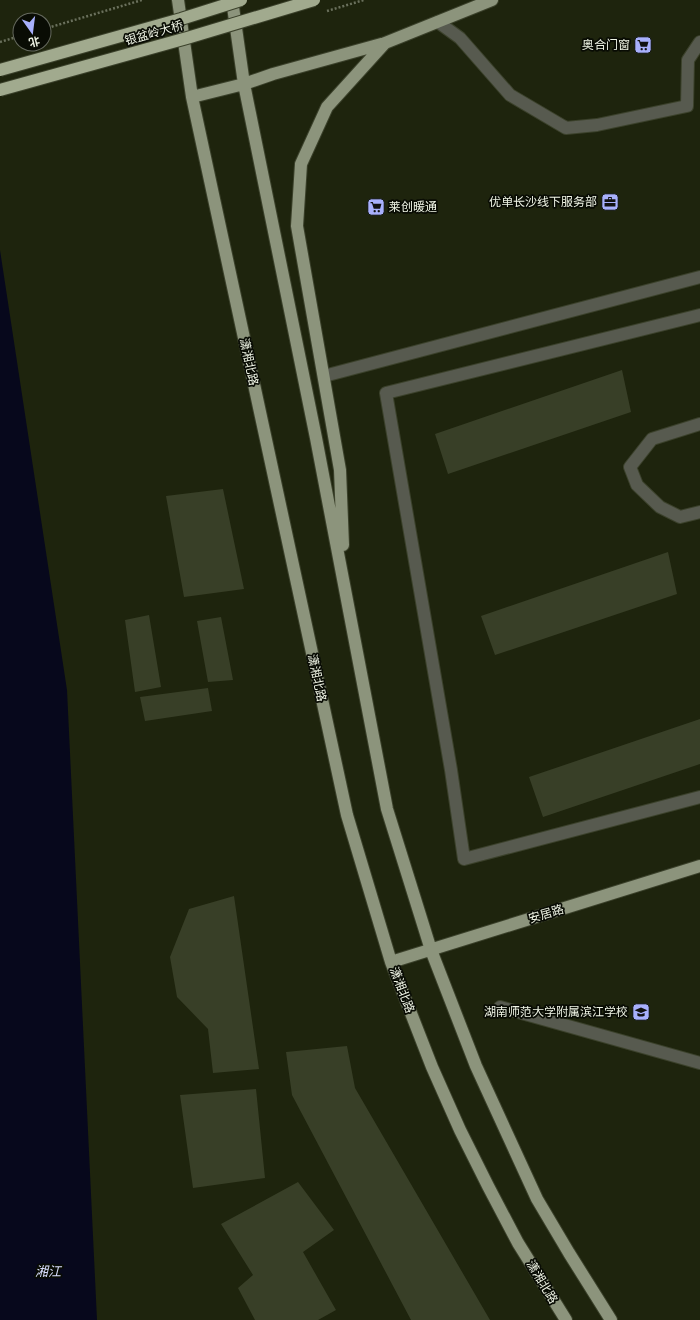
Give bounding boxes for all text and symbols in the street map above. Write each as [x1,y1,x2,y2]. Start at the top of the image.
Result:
north arrow [12,12,52,52]
street label: 银盆岭大桥 [123,18,185,48]
text: 北 [27,34,41,49]
supermarket icon: 奥合门窗 [633,35,653,55]
place label: 奥合门窗 [582,38,630,52]
office icon: 优单长沙线下服务部 [600,192,620,212]
place label: 优单长沙线下服务部 [489,195,597,209]
supermarket icon: 莱创暖通 [366,197,386,217]
place label: 莱创暖通 [389,200,437,214]
street label: 潇湘北路 [237,337,261,387]
street label: 潇湘北路 [305,653,329,703]
street label: 安居路 [527,902,565,926]
street label: 潇湘北路 [387,965,417,1015]
school or university icon: 湖南师范大学附属滨江学校 [631,1002,651,1022]
place label: 湖南师范大学附属滨江学校 [484,1005,628,1019]
street label: 潇湘北路 [524,1258,560,1306]
water label: 湘江 [35,1264,63,1279]

